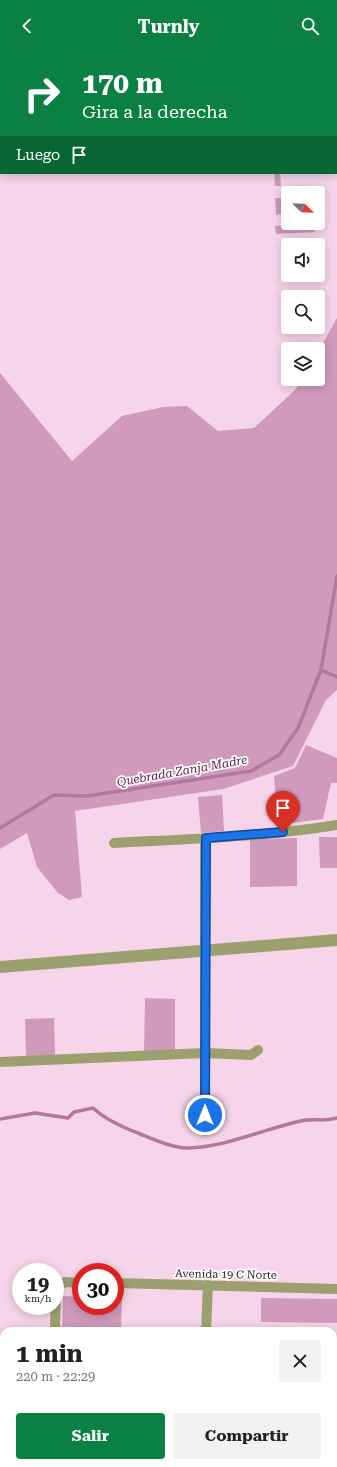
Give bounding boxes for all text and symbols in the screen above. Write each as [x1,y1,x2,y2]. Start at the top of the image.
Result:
icon: back [16,15,38,37]
icon: search [299,15,321,37]
text: Turnly [138,16,199,37]
text: 170 m [82,67,163,100]
icon: right [16,68,68,120]
text: Gira a la derecha [82,101,227,122]
icon: arrive [68,144,90,166]
text: Luego [16,146,60,164]
north arrow [281,186,325,230]
map controls [281,186,325,386]
button: sound [281,238,325,282]
button: search [281,290,325,334]
button: layers [281,342,325,386]
water label: Quebrada Zanja Madre [116,753,248,789]
pin [266,791,300,832]
icon: arrive [272,797,294,819]
position arrow [184,1094,226,1136]
speed limit sign: 30 [72,1263,124,1315]
street label: Avenida 19 C Norte [175,1267,277,1282]
text: 19 [27,1272,49,1296]
text: km/h [25,1293,51,1304]
text: 1 min [16,1340,83,1368]
button: close [279,1340,321,1382]
text: 220 m · 22:29 [16,1369,95,1384]
button: Salir [16,1413,165,1459]
button: Compartir [173,1413,321,1459]

